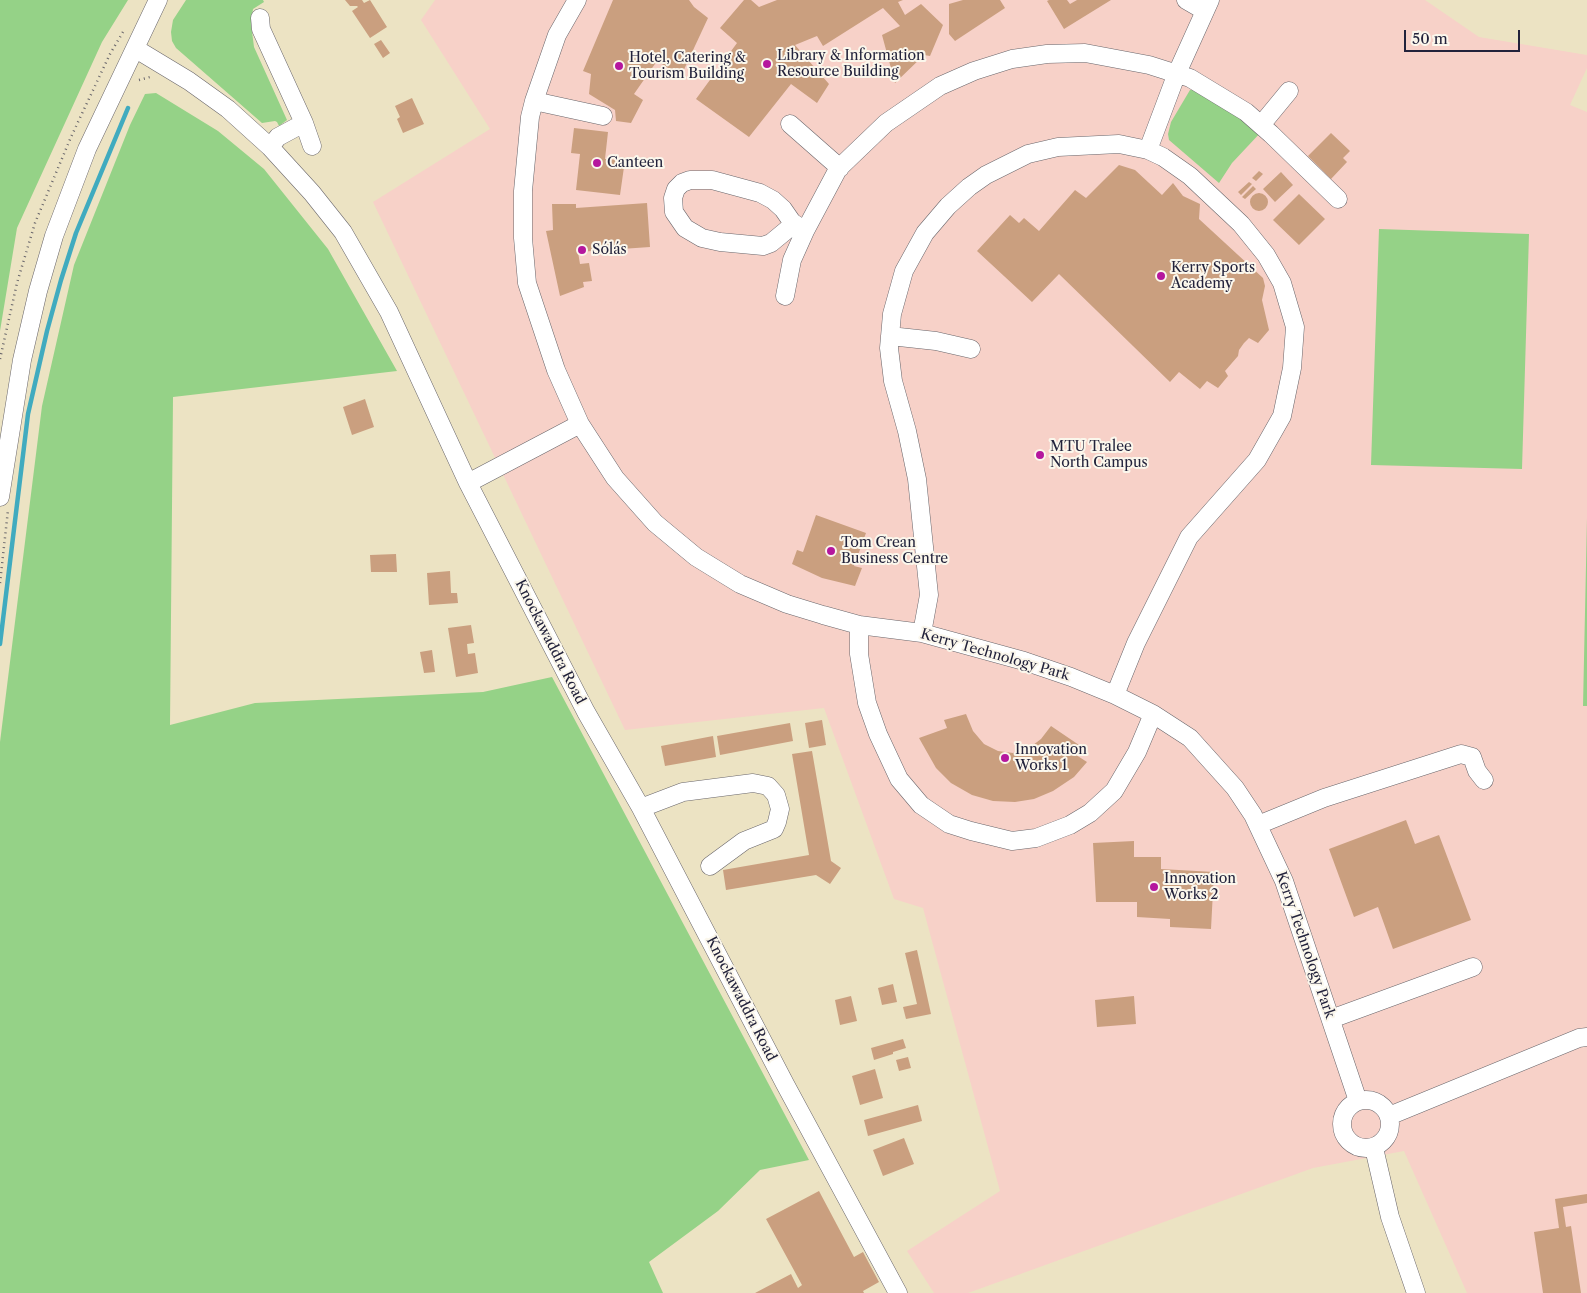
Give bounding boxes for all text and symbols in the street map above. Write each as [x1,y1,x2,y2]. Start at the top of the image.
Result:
scale bar [1407,20,1523,52]
text: 50 m [1412,29,1448,48]
place label: Library & Information Resource Building [777,48,925,80]
place label: Hotel, Catering & Tourism Building [629,50,746,82]
marker: Library & Information Resource Building [761,58,773,70]
marker: Hotel, Catering & Tourism Building [613,60,625,72]
place label: Canteen [607,155,663,171]
marker: Canteen [591,157,603,169]
place label: Sólás [592,242,627,258]
marker: Sólás [576,244,588,256]
place label: Kerry Sports Academy [1171,260,1255,292]
marker: Kerry Sports Academy [1155,270,1167,282]
place label: MTU Tralee North Campus [1050,439,1148,472]
marker: MTU Tralee North Campus [1034,449,1046,461]
place label: Tom Crean Business Centre [841,535,948,568]
marker: Tom Crean Business Centre [825,545,837,557]
street label: Knockawaddra Road [511,577,589,707]
street label: Kerry Technology Park [919,626,1071,684]
place label: Innovation Works 1 [1015,742,1087,774]
marker: Innovation Works 1 [999,752,1011,764]
street label: Kerry Technology Park [1272,869,1338,1021]
place label: Innovation Works 2 [1164,871,1236,904]
marker: Innovation Works 2 [1148,881,1160,893]
street label: Knockawaddra Road [702,934,780,1064]

